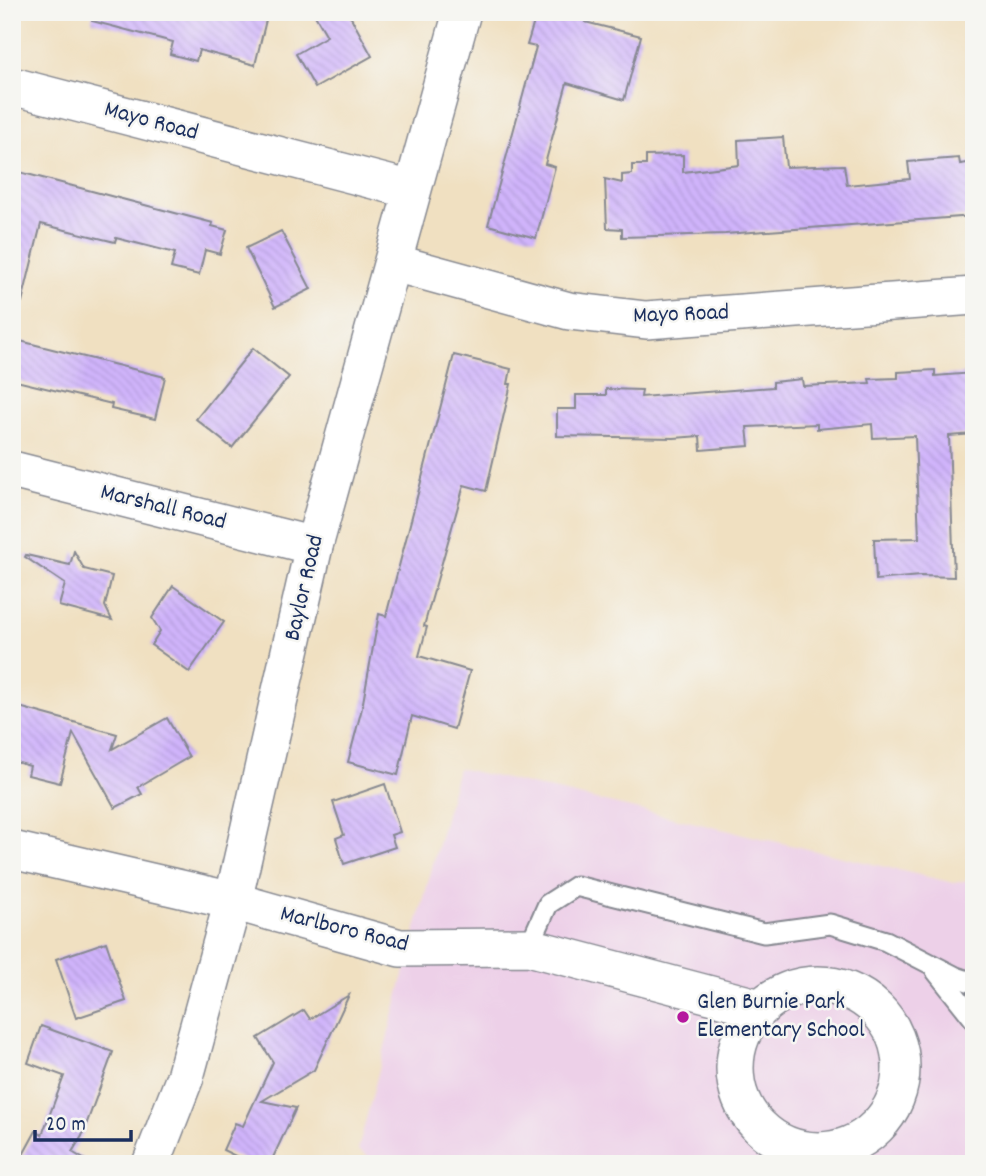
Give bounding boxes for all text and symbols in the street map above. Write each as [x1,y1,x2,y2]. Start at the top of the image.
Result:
street label: Mayo Road [100,93,202,151]
street label: Mayo Road [632,296,730,334]
street label: Marshall Road [97,476,229,540]
street label: Baylor Road [276,532,334,644]
street label: Marlboro Road [276,898,412,962]
place label: Glen Burnie Park Elementary School [697,986,865,1048]
marker: Glen Burnie Park Elementary School [675,1009,691,1025]
scale bar [35,1099,131,1143]
text: 20 m [46,1111,86,1141]

